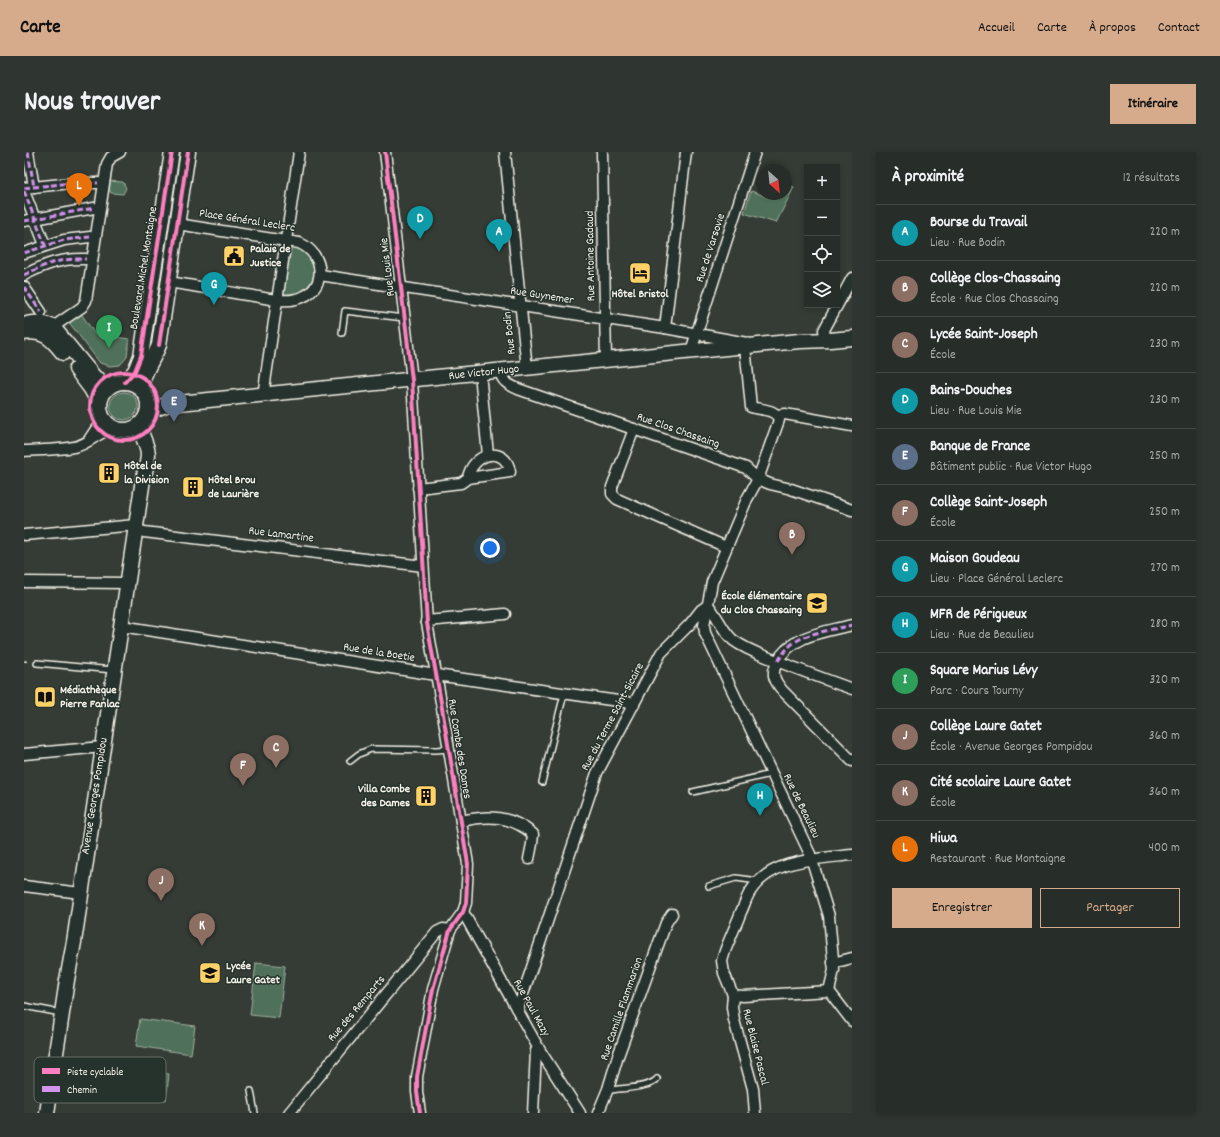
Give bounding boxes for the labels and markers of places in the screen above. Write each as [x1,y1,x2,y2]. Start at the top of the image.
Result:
pin: L [66,173,92,206]
pin: D [407,206,433,239]
pin: A [486,219,512,252]
place label: Palais de Justice [250,241,291,272]
public building icon: Palais de Justice [221,243,247,269]
hotel icon: Hôtel Bristol [627,260,653,286]
pin: G [201,272,227,305]
place label: Hôtel Bristol [612,286,669,303]
pin: I [96,315,122,348]
pin: E [161,389,187,422]
place label: Hôtel de la Division [124,458,169,489]
building icon: Hôtel de la Division [96,460,122,486]
place label: Hôtel Brou de Laurière [208,472,260,503]
building icon: Hôtel Brou de Laurière [180,474,206,500]
pin: B [779,522,805,555]
place label: École élémentaire du Clos Chassaing [721,588,803,619]
school or university icon: École élémentaire du Clos Chassaing [804,590,830,616]
place label: Médiathèque Pierre Fanlac [60,682,120,713]
library icon: Médiathèque Pierre Fanlac [32,684,58,710]
pin: C [263,735,289,768]
pin: F [230,753,256,786]
place label: Villa Combe des Dames [358,781,411,812]
building icon: Villa Combe des Dames [413,783,439,809]
pin: H [747,783,773,816]
pin: J [148,868,174,901]
pin: K [189,913,215,946]
place label: Lycée Laure Gatet [226,958,281,989]
school or university icon: Lycée Laure Gatet [197,960,223,986]

